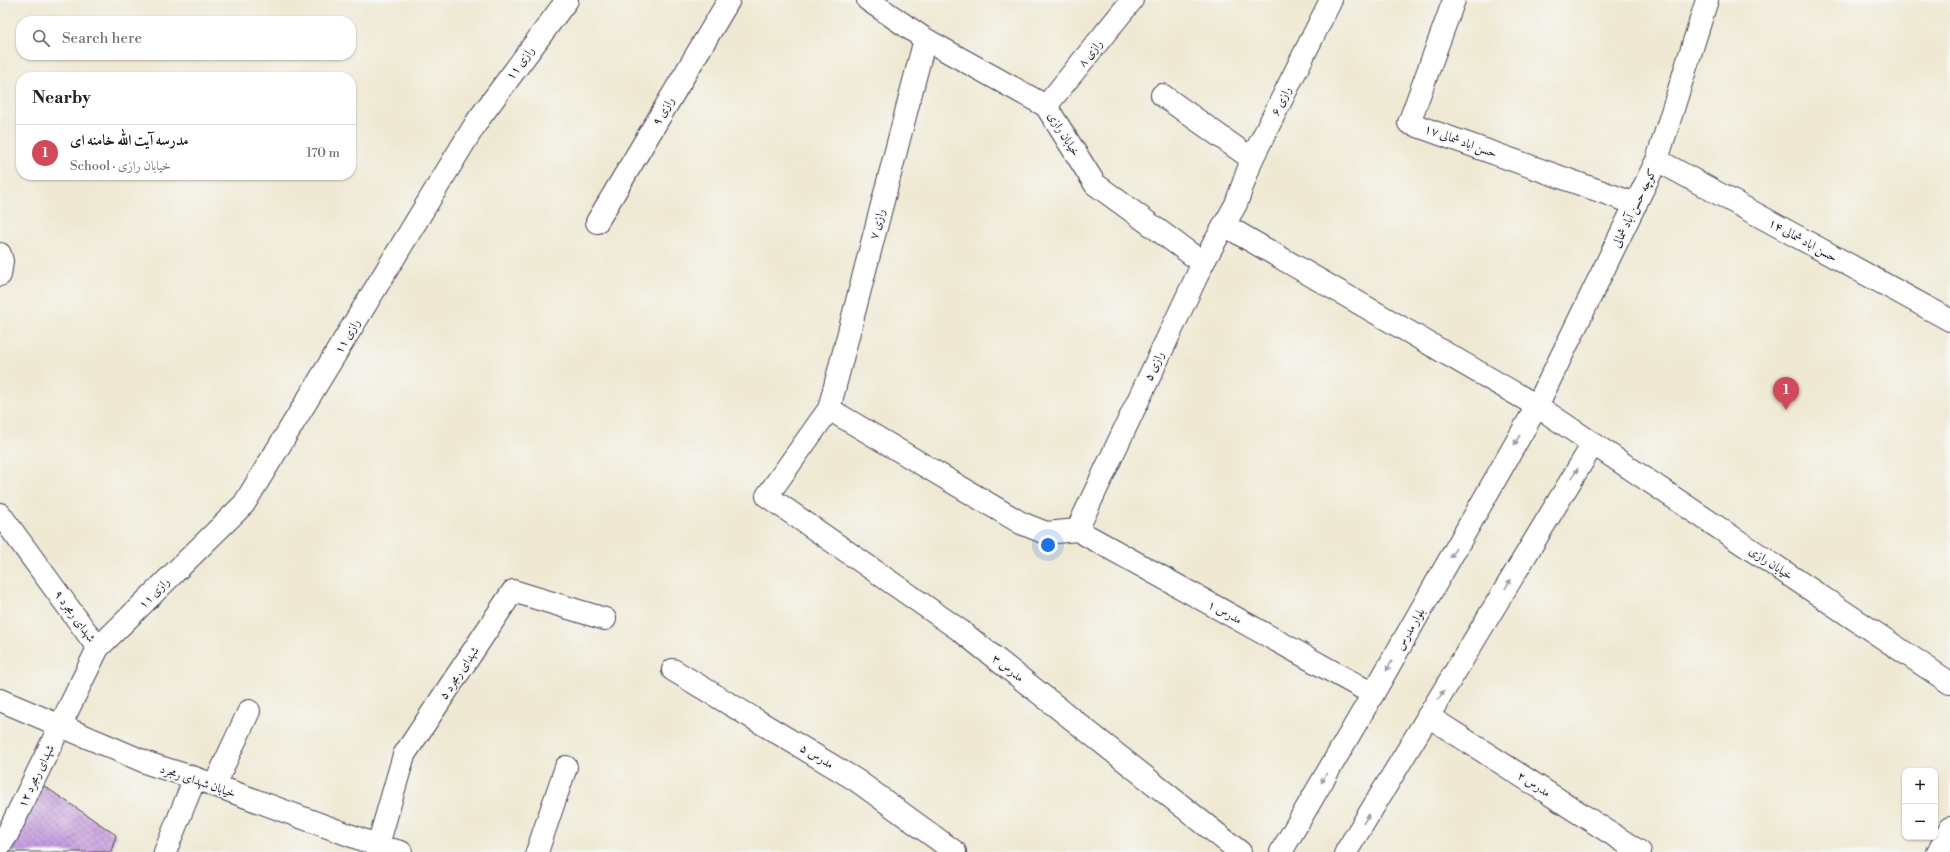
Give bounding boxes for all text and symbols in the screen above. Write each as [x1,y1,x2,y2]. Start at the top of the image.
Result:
search box [16,16,356,60]
icon: search [30,27,52,49]
text: Search here [62,29,142,48]
street label: رازی ۸ [1075,36,1106,70]
street label: رازی ۱۱ [503,44,538,83]
street label: رازی ۶ [1268,84,1295,118]
text: Nearby [32,87,91,109]
street label: رازی ۹ [649,94,678,128]
street label: خیابان رازی [1044,109,1083,159]
street label: حسن اباد شمالی ۱۷ [1422,121,1499,163]
text: مدرسه آیت الله خامنه ای [70,131,189,150]
text: 1 [42,145,48,161]
text: 170 m [306,145,340,161]
text: School · خیابان رازی [70,158,171,174]
street label: کوچه حسن آباد شمالی [1608,166,1661,251]
street label: رازی ۷ [866,207,889,241]
street label: حسن اباد شمالی ۱۴ [1765,215,1840,266]
street label: رازی ۱۱ [331,316,364,356]
street label: رازی ۵ [1141,349,1168,383]
pin: 1 [1773,377,1799,410]
one-way arrow [1514,434,1521,446]
one-way arrow [1572,467,1579,479]
your location [1038,535,1058,555]
street label: خیابان رازی [1746,543,1795,583]
one-way arrow [1450,547,1457,559]
street label: رازی ۱۱ [136,575,173,612]
one-way arrow [1504,579,1512,589]
street label: شهدای رمجرد ۹ [51,587,98,645]
street label: مدرس ۱ [1205,597,1244,628]
street label: بلوار مدرس [1392,606,1428,653]
street label: شهدای رمجرد ۵ [436,644,483,703]
street label: مدرس ۳ [989,651,1027,686]
one-way arrow [1386,660,1392,672]
one-way arrow [1437,689,1444,701]
street label: مدرس ۵ [797,741,836,772]
street label: شهدای رمجرد ۱۲ [15,743,58,810]
street label: خیابان شهدای رمجرد [158,762,238,801]
street label: مدرس ۲ [1514,768,1553,801]
map controls [1902,768,1938,840]
button: + [1902,768,1938,804]
one-way arrow [1320,772,1327,784]
button: − [1902,804,1938,840]
one-way arrow [1363,813,1370,825]

